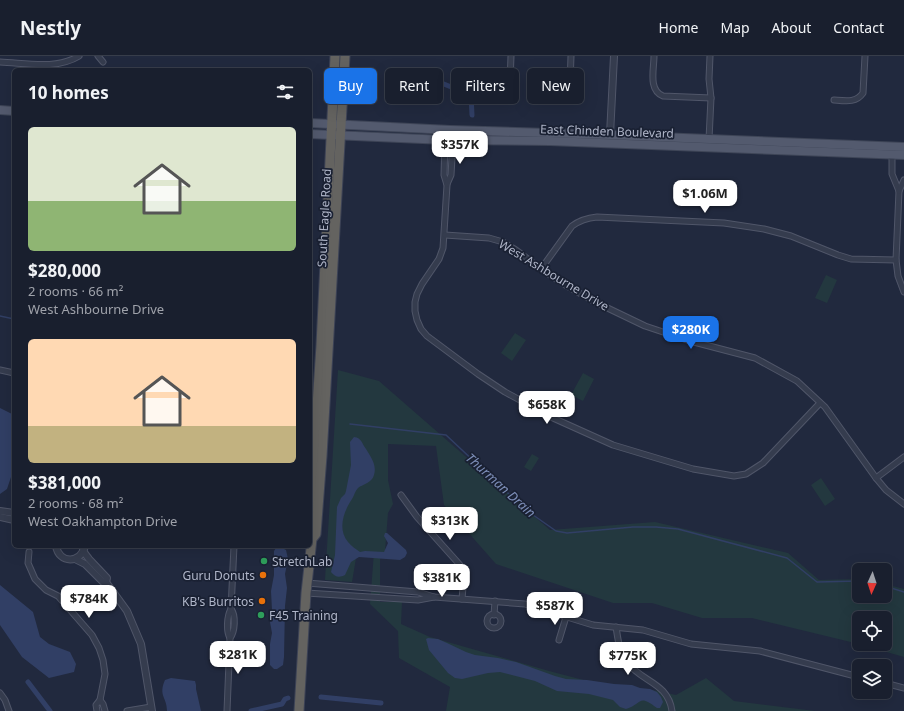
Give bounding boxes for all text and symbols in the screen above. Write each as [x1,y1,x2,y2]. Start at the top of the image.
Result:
text: Nestly [20,15,81,41]
text: Home [659,18,698,37]
text: Map [720,18,750,37]
text: About [772,18,811,37]
text: Contact [833,18,884,37]
chip: Buy [324,68,377,104]
chip: Rent [385,68,443,104]
chip: Filters [451,68,519,104]
chip: New [527,68,584,104]
text: 10 homes [28,81,109,104]
icon: filters [274,81,296,103]
street label: East Chinden Boulevard [540,120,674,142]
pin: $357K [432,131,488,165]
text: $357K [441,135,479,153]
icon: home [126,153,198,225]
street label: South Eagle Road [313,168,335,268]
pin: $1.06M [672,180,738,214]
text: $1.06M [682,184,728,202]
street label: West Ashbourne Drive [496,235,612,315]
text: $280,000 [28,259,101,282]
text: 2 rooms · 66 m² [28,282,123,300]
text: West Ashbourne Drive [28,300,164,318]
pin: $280K [663,316,719,350]
text: $280K [672,320,710,338]
icon: home [126,365,198,437]
pin: $658K [519,391,575,425]
text: $658K [528,395,566,413]
water label: Thurman Drain [462,449,540,521]
text: $381,000 [28,471,101,494]
text: 2 rooms · 68 m² [28,494,123,512]
pin: $313K [422,507,478,541]
text: $313K [431,511,469,529]
text: West Oakhampton Drive [28,512,177,530]
place label: StretchLab [272,553,332,570]
marker: StretchLab [259,556,269,566]
north arrow [852,563,892,603]
map controls [852,563,892,699]
pin: $381K [414,564,470,598]
place label: Guru Donuts [182,567,255,584]
text: $381K [423,568,461,586]
marker: Guru Donuts [258,570,268,580]
pin: $784K [61,585,117,619]
text: $784K [70,589,108,607]
pin: $587K [527,592,583,626]
place label: KB's Burritos [182,593,254,610]
marker: KB's Burritos [257,596,267,606]
text: $587K [536,596,574,614]
place label: F45 Training [269,607,338,624]
marker: F45 Training [256,610,266,620]
button: locate [852,611,892,651]
pin: $281K [210,641,266,675]
pin: $775K [600,642,656,676]
text: $281K [219,645,257,663]
text: $775K [609,646,647,664]
button: layers [852,659,892,699]

